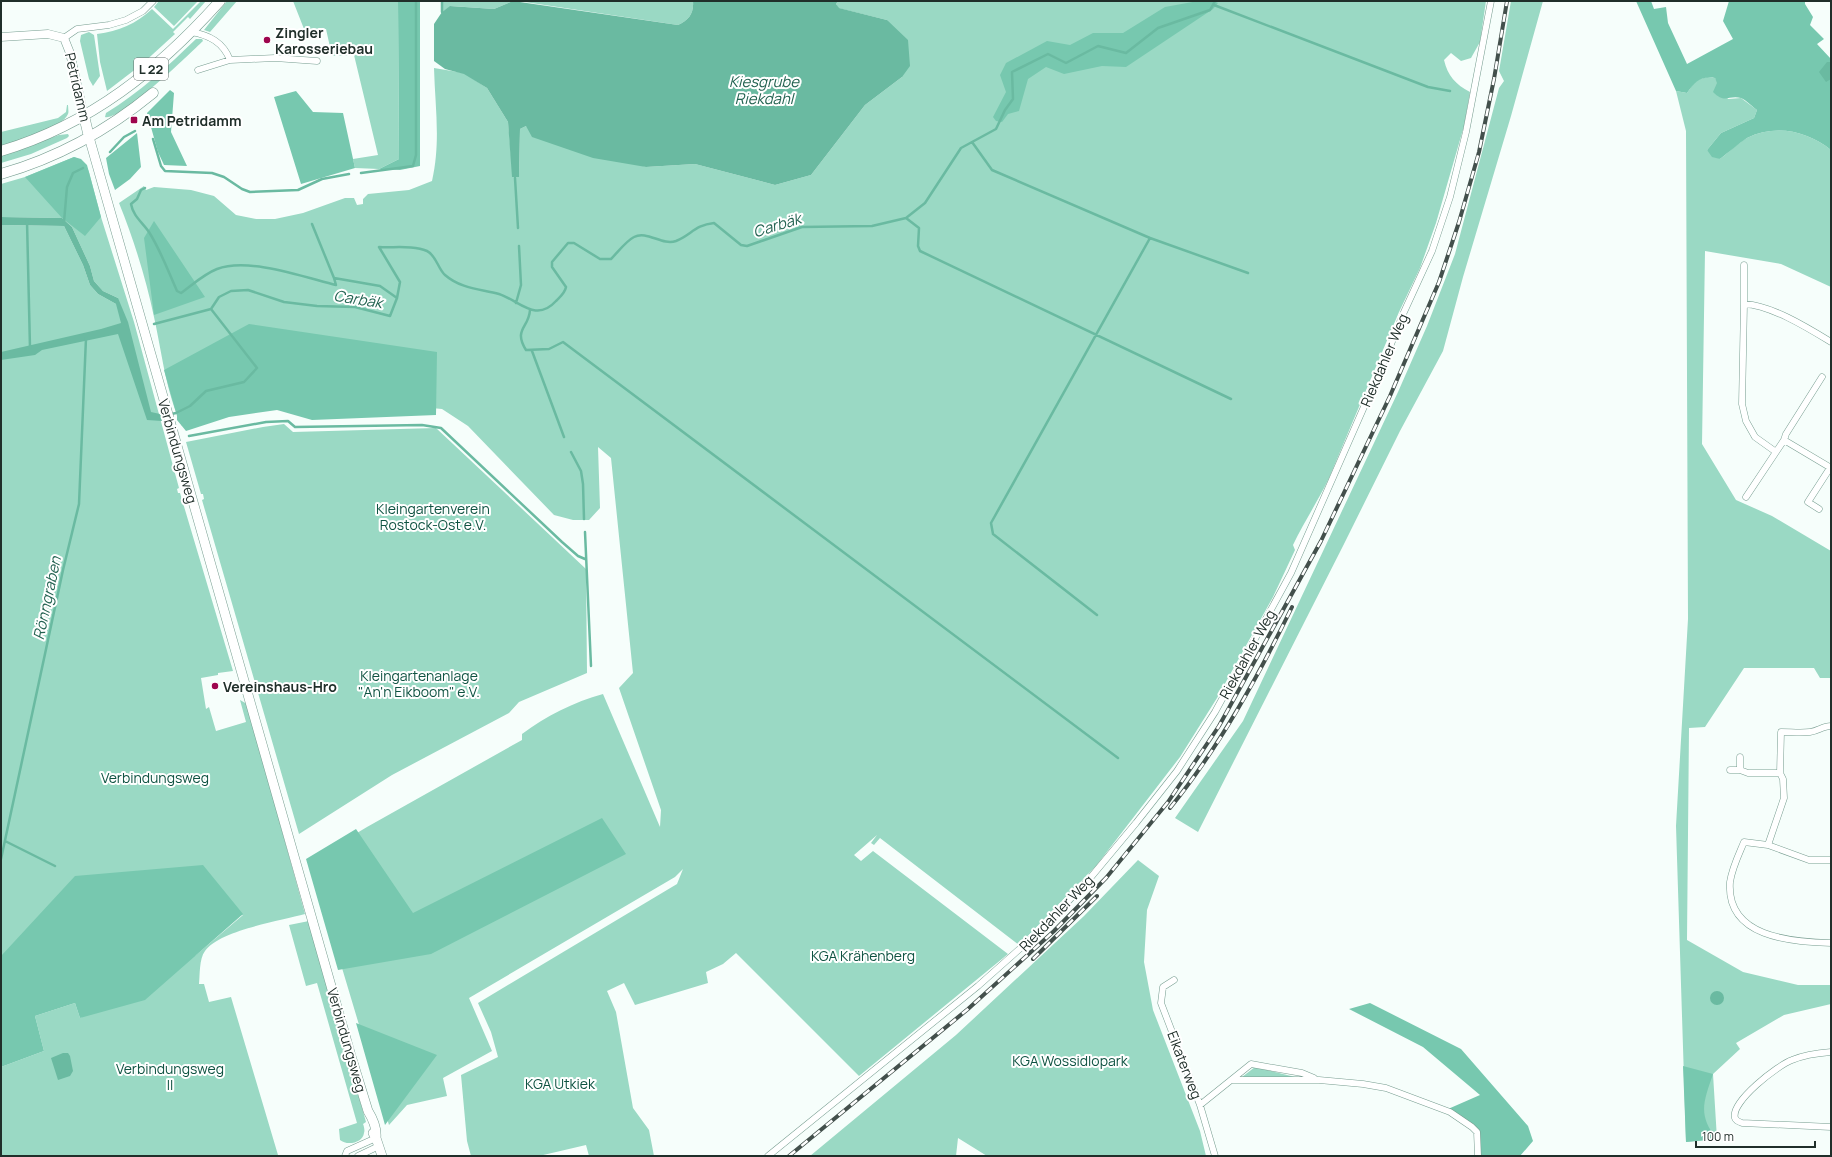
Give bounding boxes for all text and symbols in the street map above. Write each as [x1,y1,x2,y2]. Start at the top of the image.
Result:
place label: Zingler Karosseriebau [275,23,373,58]
marker: Zingler Karosseriebau [262,35,272,45]
street label: Petridamm [61,51,95,124]
road number: L 22 [134,58,168,80]
water label: Kiesgrube Riekdahl [729,71,800,109]
place label: Am Petridamm [142,111,241,130]
marker: Am Petridamm [129,115,139,125]
water label: Carbäk [750,207,806,242]
water label: Carbäk [332,285,386,314]
street label: Riekdahler Weg [1356,310,1412,410]
street label: Verbindungsweg [154,397,202,505]
park label: Kleingartenverein Rostock-Ost e.V. [376,499,490,534]
water label: Rönngraben [28,553,66,642]
street label: Riekdahler Weg [1215,606,1279,702]
park label: Kleingartenanlage "An'n Eikboom" e.V. [358,666,480,701]
place label: Vereinshaus-Hro [223,677,337,696]
marker: Vereinshaus-Hro [210,681,220,691]
park label: Verbindungsweg [101,768,209,787]
street label: Riekdahler Weg [1015,871,1097,955]
park label: KGA Krähenberg [811,946,915,965]
street label: Verbindungsweg [323,986,371,1094]
street label: Eikaterweg [1163,1028,1207,1102]
park label: KGA Wossidlopark [1012,1051,1129,1070]
park label: Verbindungsweg II [116,1059,224,1094]
park label: KGA Utkiek [525,1074,596,1093]
scale bar [1696,1123,1815,1149]
text: 100 m [1702,1128,1734,1145]

